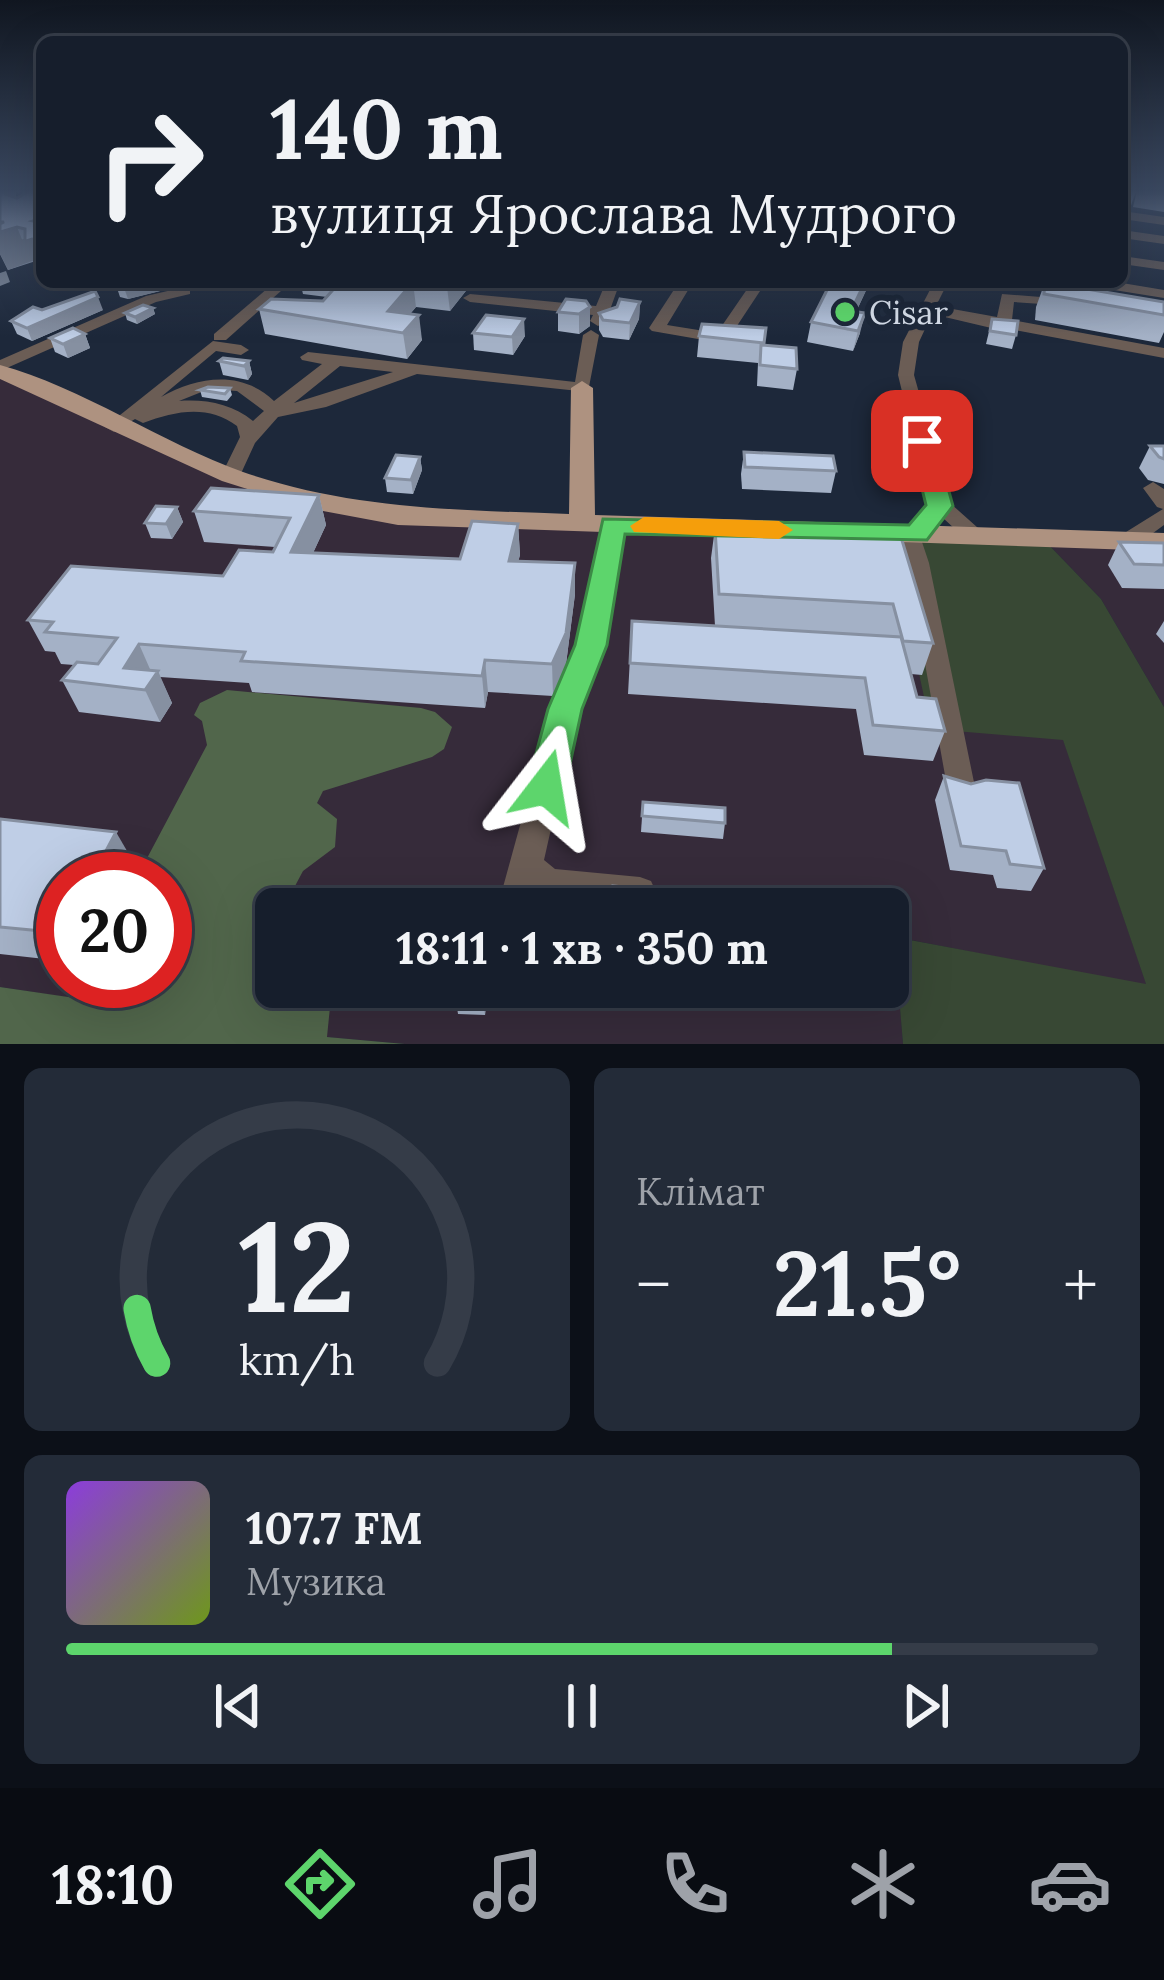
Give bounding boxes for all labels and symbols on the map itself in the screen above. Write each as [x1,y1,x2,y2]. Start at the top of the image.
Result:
place label: Cisar [869,291,949,333]
marker: Cisar [832,299,858,325]
pin [871,390,973,492]
position arrow [483,724,609,850]
speed limit sign: 20 [36,852,192,1008]

